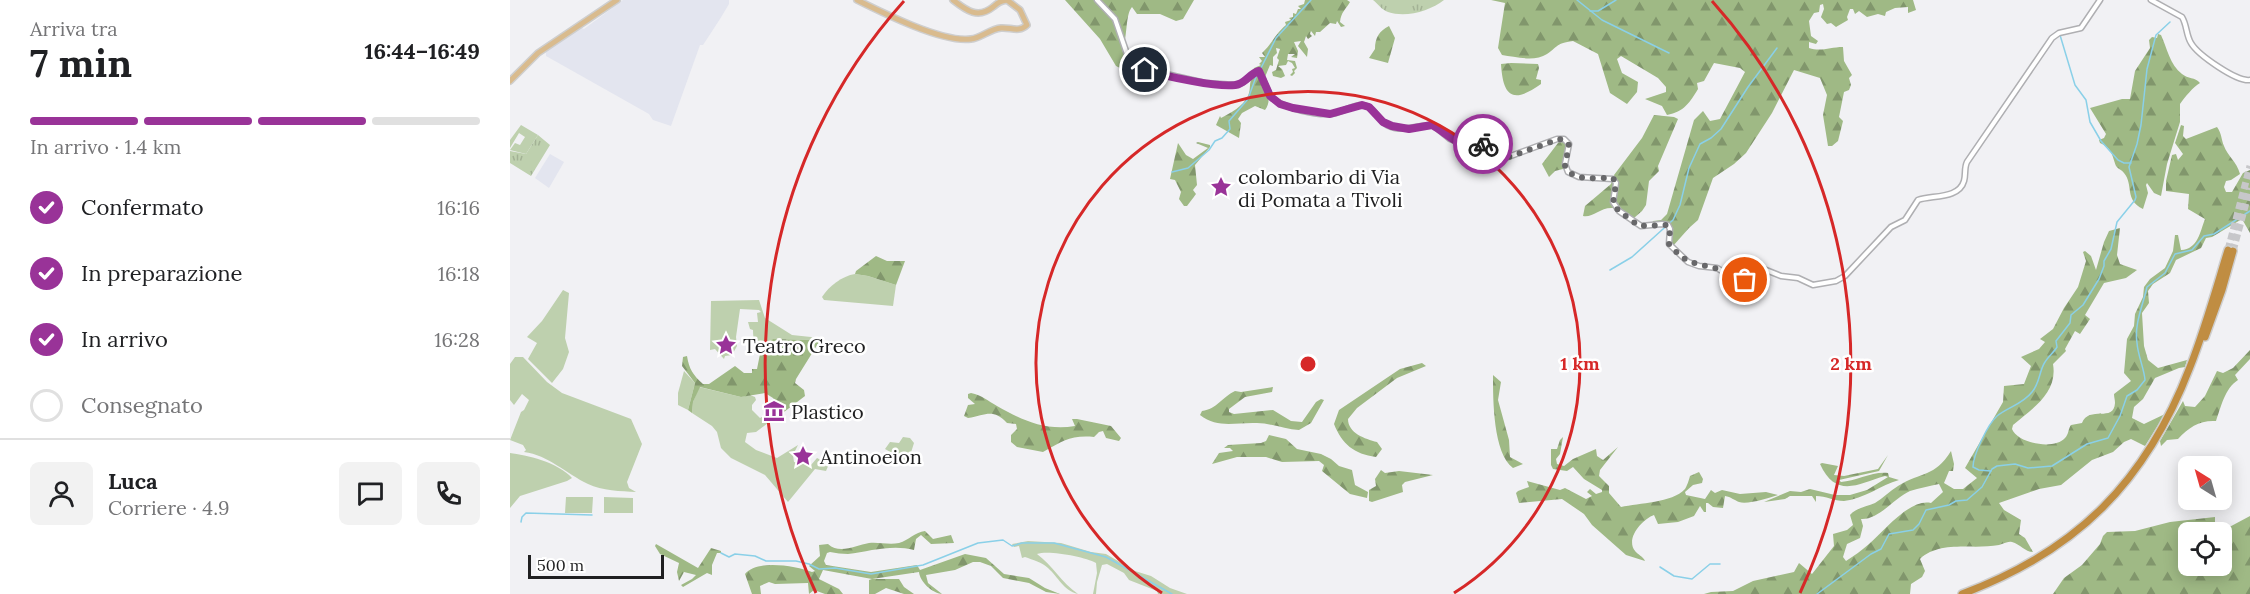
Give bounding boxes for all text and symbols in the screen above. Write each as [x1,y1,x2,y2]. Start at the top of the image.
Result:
text: Arriva tra [30,16,118,41]
text: 16:44–16:49 [364,37,480,65]
text: 7 min [30,38,132,88]
pin [1119,44,1170,95]
icon: home [1128,53,1161,86]
courier [1453,114,1513,174]
icon: bike [1467,128,1500,161]
text: In arrivo · 1.4 km [30,134,181,159]
place label: colombario di Via di Pomata a Tivoli [1238,164,1403,212]
place icon: colombario di Via di Pomata a Tivoli [1209,175,1233,199]
icon: check [30,191,63,224]
text: Confermato [81,193,204,221]
text: 16:16 [437,195,480,220]
pin [1719,254,1770,305]
icon: check [30,257,63,290]
text: In preparazione [81,259,243,287]
text: 16:18 [438,261,480,286]
icon: bag [1728,263,1761,296]
icon: check [30,323,63,356]
text: In arrivo [81,325,168,353]
text: 16:28 [434,327,480,352]
place icon: Teatro Greco [714,333,738,357]
place label: Teatro Greco [743,333,866,358]
text: 1 km [1560,352,1600,375]
text: 2 km [1830,352,1872,375]
centre of rings [1298,354,1318,374]
text: Consegnato [81,391,203,419]
museum icon: Plastico [762,399,786,423]
place label: Plastico [791,399,864,424]
place icon: Antinoeion [791,444,815,468]
place label: Antinoeion [819,444,922,469]
north arrow [2178,456,2232,510]
map controls [2178,456,2232,576]
button: person [30,462,93,525]
button: chat [339,462,402,525]
button: phone [417,462,480,525]
text: Luca [108,467,158,495]
text: Corriere · 4.9 [108,495,230,520]
button: locate [2178,522,2232,576]
scale bar [528,552,664,580]
text: 500 m [537,555,584,575]

